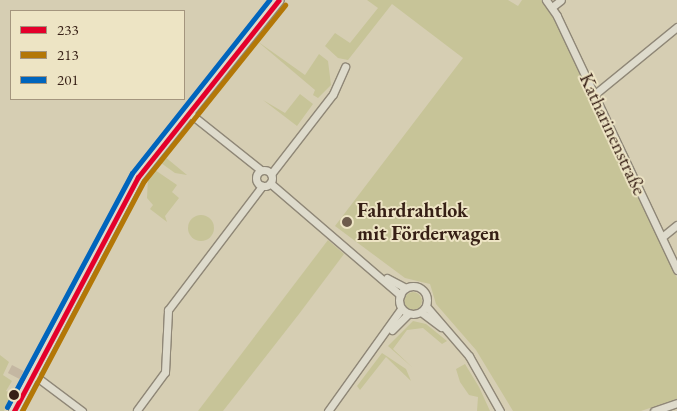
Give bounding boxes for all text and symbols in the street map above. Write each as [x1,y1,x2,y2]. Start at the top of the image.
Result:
legend [10,10,185,100]
text: 233 [57,20,79,39]
text: 213 [57,45,79,64]
street label: Katharinenstraße [574,69,652,199]
text: 201 [57,70,79,89]
place label: Fahrdrahtlok mit Förderwagen [357,198,500,245]
marker: Fahrdrahtlok mit Förderwagen [341,216,353,228]
unlabelled marker [9,390,19,400]

